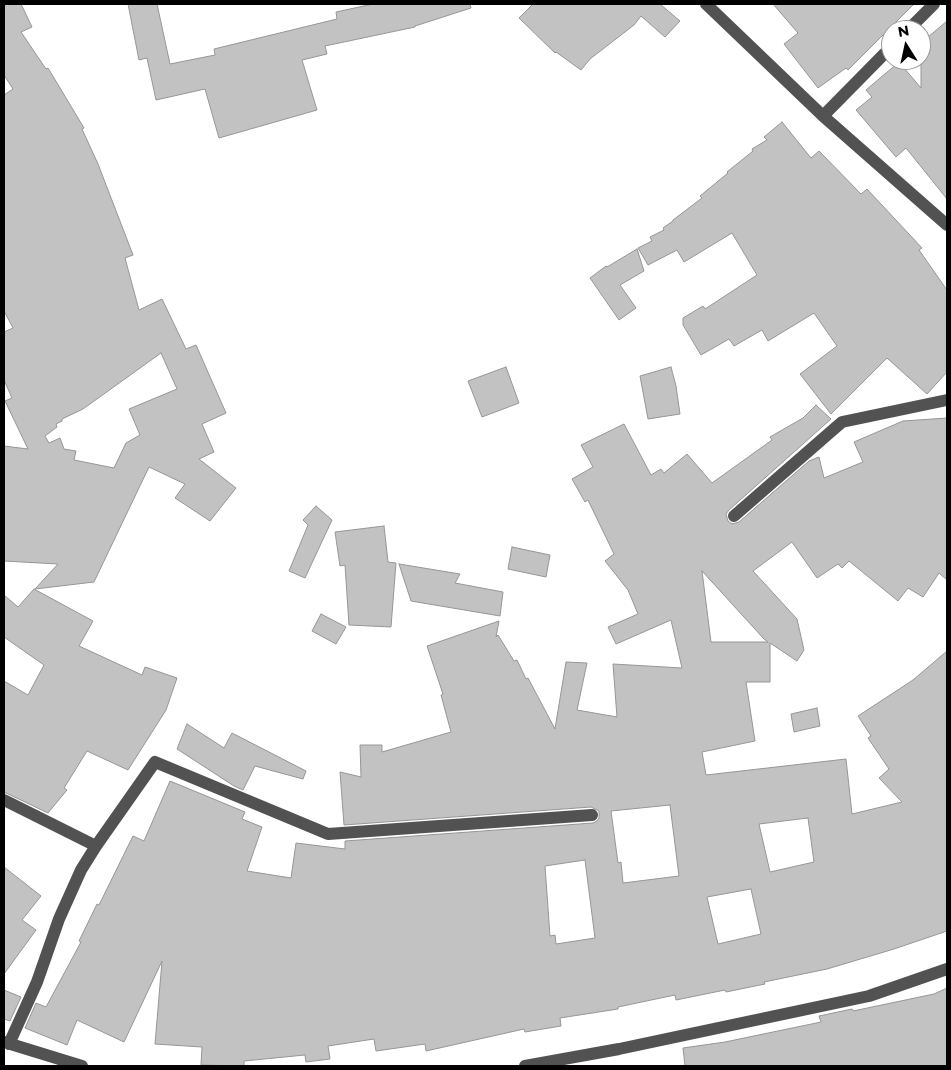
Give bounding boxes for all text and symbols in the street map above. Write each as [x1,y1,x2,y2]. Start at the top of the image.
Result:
north arrow [881,20,931,70]
text: N [896,21,911,41]

